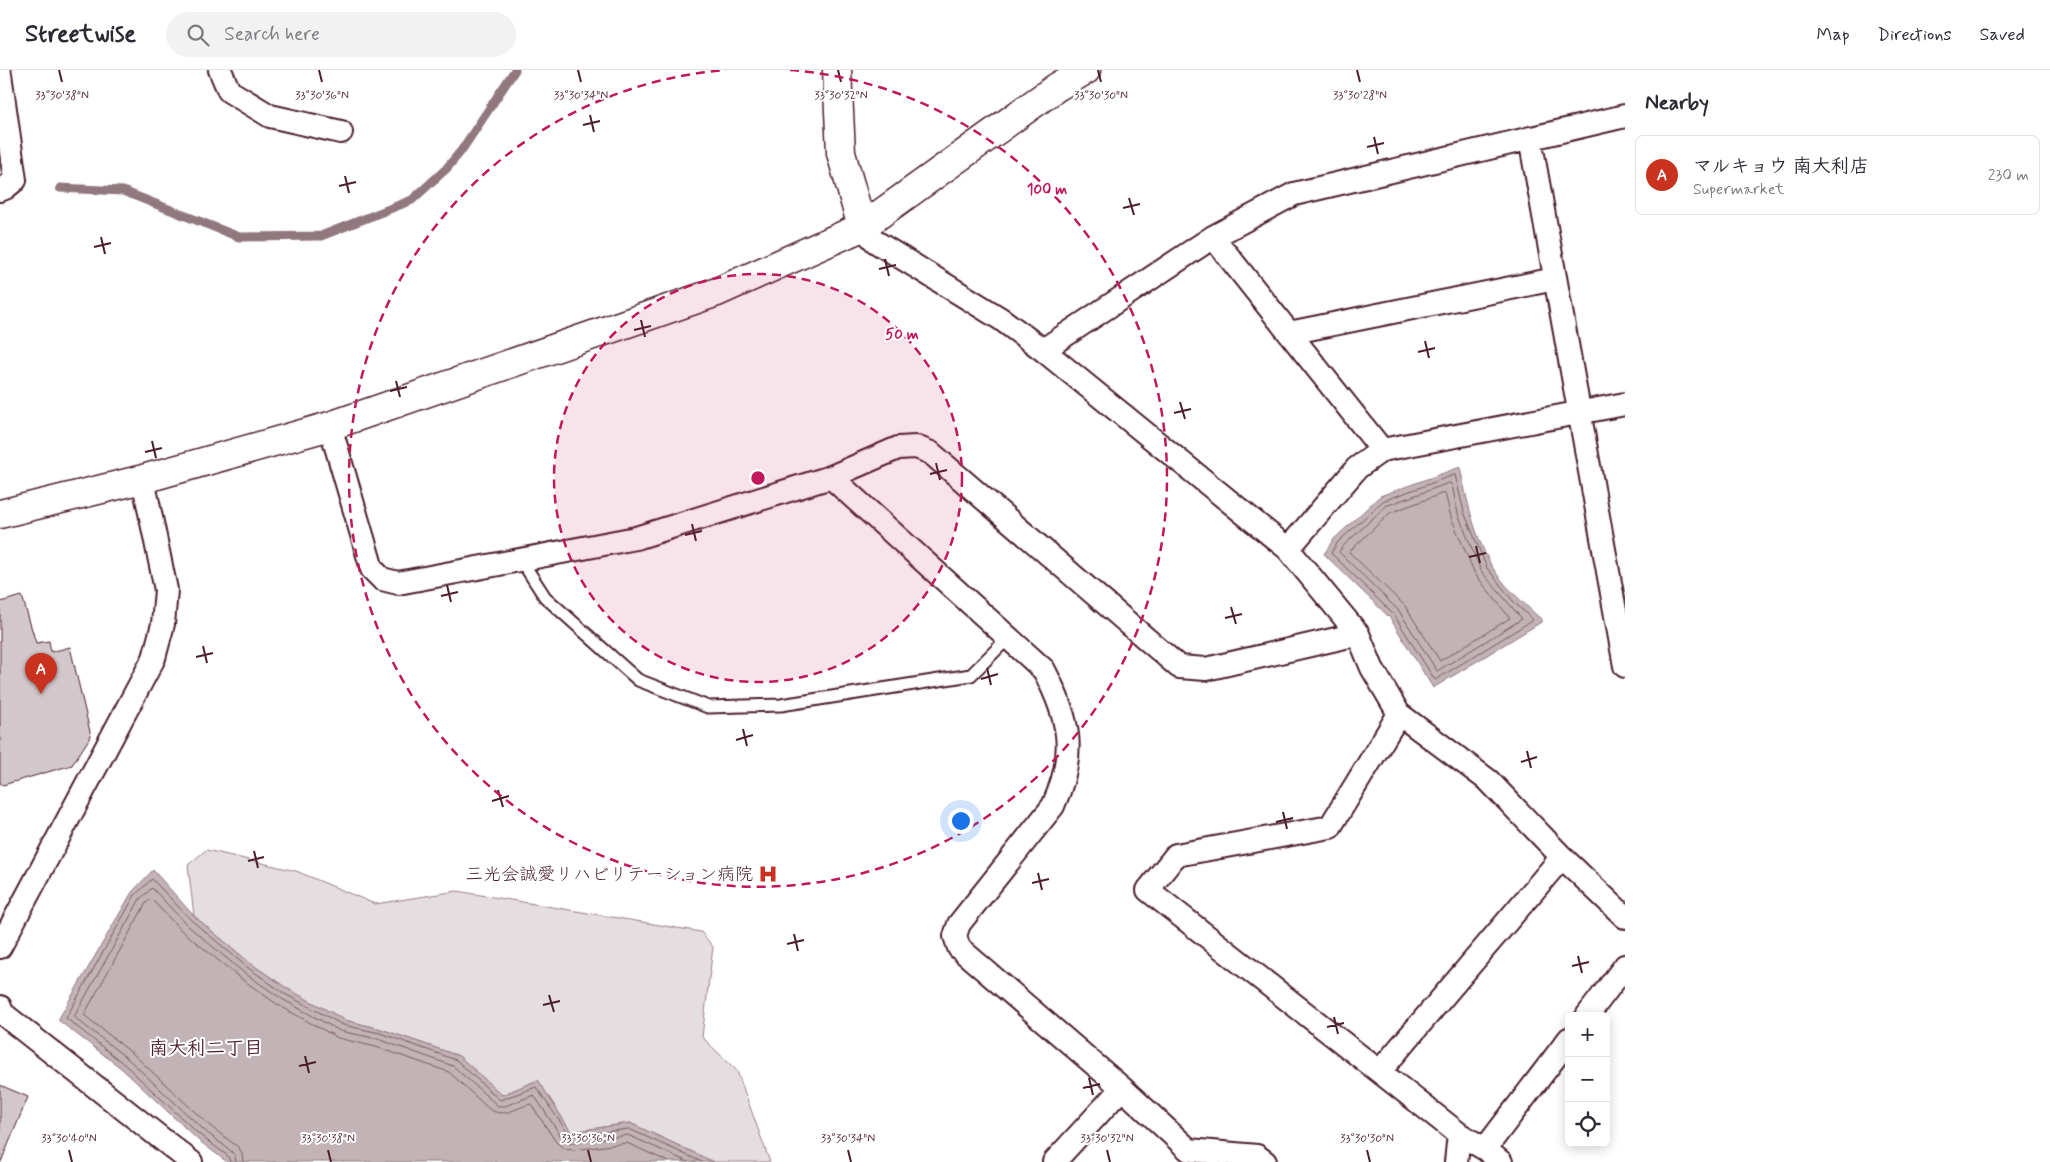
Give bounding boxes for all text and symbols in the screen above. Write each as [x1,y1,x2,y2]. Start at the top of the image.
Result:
search box [166,12,516,57]
text: Streetwise [25,19,136,50]
icon: search [184,21,212,49]
text: Search here [224,22,320,47]
text: Map [1817,23,1850,47]
text: Directions [1878,23,1952,47]
text: Saved [1980,23,2025,47]
text: 33°30'38"N [35,88,89,104]
text: 33°30'36"N [295,88,349,104]
text: 33°30'34"N [554,88,608,104]
text: 33°30'32"N [814,88,868,104]
text: 33°30'30"N [1074,88,1128,104]
text: 33°30'28"N [1333,88,1387,104]
text: Nearby [1645,89,1709,117]
text: マルキョウ 南大利店 [1693,154,1869,179]
text: A [1657,165,1667,186]
text: 230 m [1988,165,2029,186]
text: Supermarket [1693,179,1784,200]
text: 100 m [1027,180,1067,200]
text: 50 m [885,325,919,345]
centre of rings [749,469,767,487]
pin: A [25,653,57,694]
your location [948,808,974,834]
place label: 三光会誠愛リハビリテーション病院 [465,863,753,887]
hospital icon: 三光会誠愛リハビリテーション病院 [757,863,779,885]
map controls [1565,1012,1610,1147]
button: + [1565,1012,1610,1057]
district label: 南大利二丁目 [149,1036,263,1061]
button: − [1565,1057,1610,1102]
button: locate [1565,1102,1610,1147]
text: 33°30'40"N [41,1131,97,1147]
text: 33°30'38"N [301,1131,355,1147]
text: 33°30'36"N [561,1131,615,1147]
text: 33°30'34"N [821,1131,875,1147]
text: 33°30'32"N [1080,1131,1134,1147]
text: 33°30'30"N [1340,1131,1394,1147]

